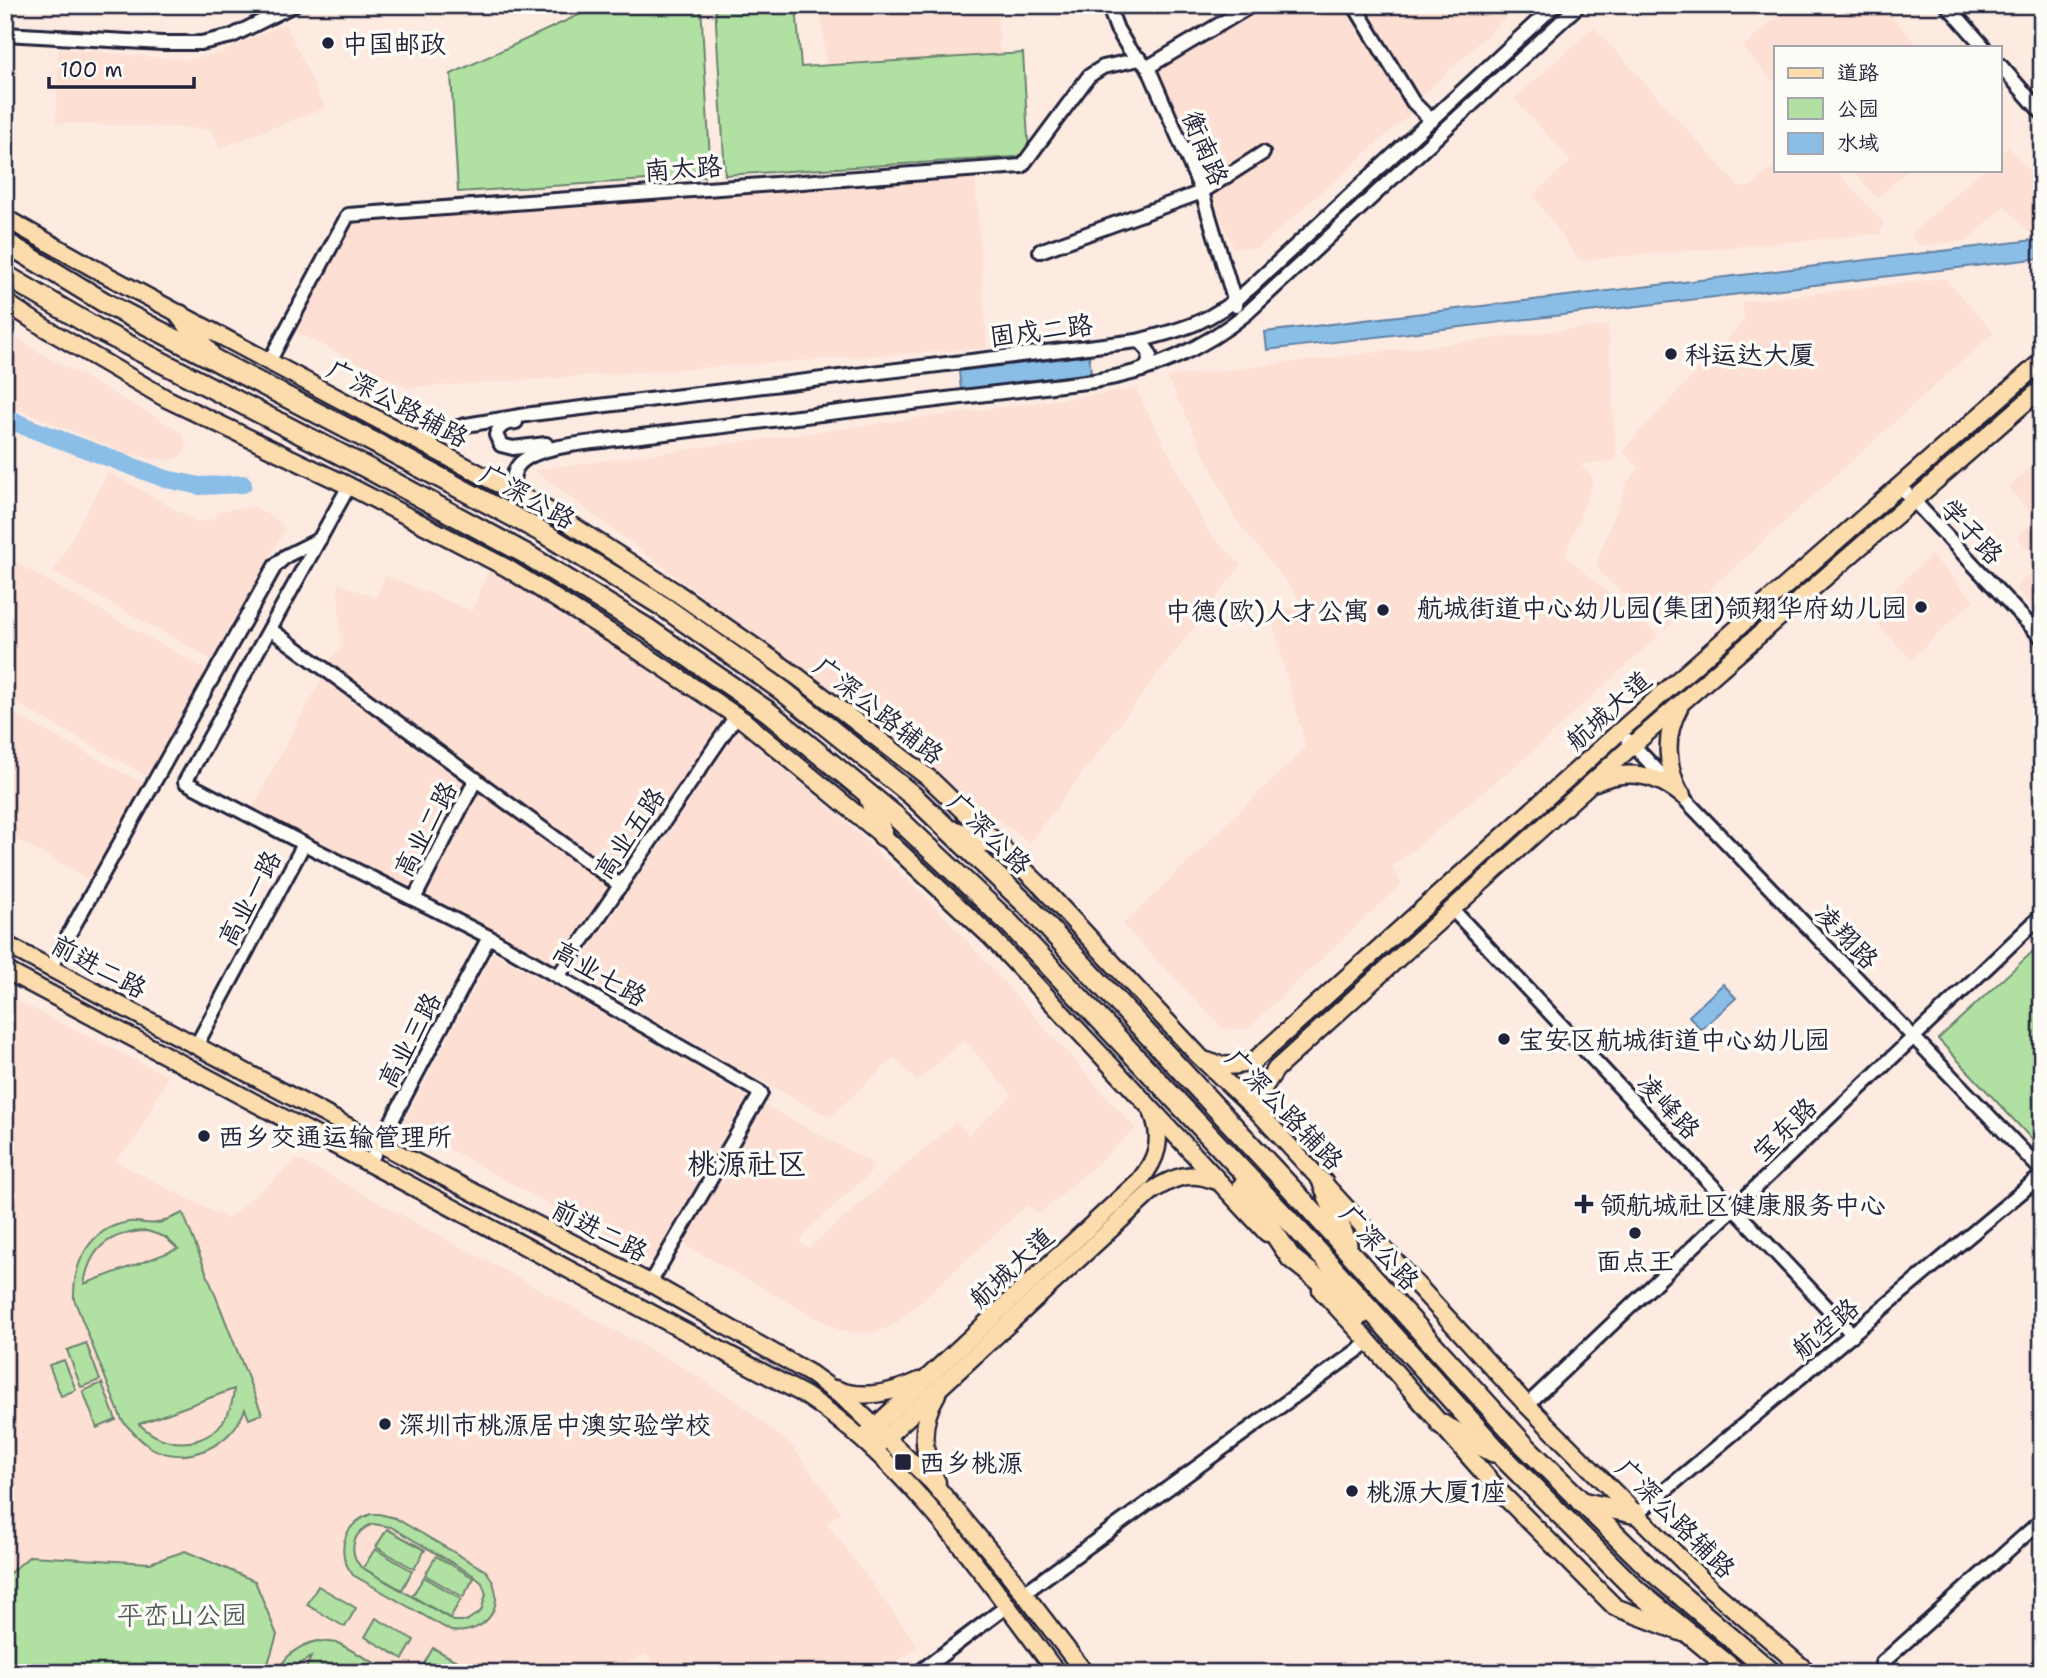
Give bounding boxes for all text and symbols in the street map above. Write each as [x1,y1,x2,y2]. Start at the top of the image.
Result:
place label: 中国邮政 [342,26,446,61]
marker: 中国邮政 [320,35,336,51]
scale bar [49,46,194,90]
legend [1774,46,2002,172]
text: 100 m [60,56,123,84]
text: 道路 [1837,59,1879,87]
text: 公园 [1837,95,1879,123]
street label: 衡南路 [1175,105,1237,191]
text: 水域 [1837,129,1879,157]
street label: 南太路 [643,148,723,188]
street label: 固戍二路 [987,306,1095,354]
place label: 科运达大厦 [1685,337,1815,372]
marker: 科运达大厦 [1663,346,1679,362]
street label: 广深公路辅路 [321,351,475,455]
street label: 广深公路 [474,455,582,537]
street label: 学子路 [1933,491,2011,571]
place label: 航城街道中心幼儿园(集团)领翔华府幼儿园 [1417,590,1907,625]
place label: 中德(欧)人才公寓 [1165,593,1369,628]
marker: 航城街道中心幼儿园(集团)领翔华府幼儿园 [1913,599,1929,615]
marker: 中德(欧)人才公寓 [1375,602,1391,618]
street label: 广深公路辅路 [807,648,951,772]
street label: 航城大道 [1558,662,1658,758]
street label: 高业二路 [385,775,465,883]
street label: 高业五路 [585,780,673,886]
street label: 广深公路 [940,784,1040,882]
street label: 高业一路 [209,844,289,952]
street label: 凌翔路 [1807,896,1887,976]
street label: 前进二路 [45,926,153,1006]
street label: 高业七路 [546,932,654,1014]
street label: 高业三路 [369,986,449,1094]
place label: 宝安区航城街道中心幼儿园 [1518,1022,1830,1057]
marker: 宝安区航城街道中心幼儿园 [1496,1031,1512,1047]
street label: 广深公路辅路 [1218,1041,1352,1177]
street label: 凌峰路 [1630,1066,1708,1146]
street label: 宝东路 [1744,1089,1824,1169]
place label: 西乡交通运输管理所 [218,1119,452,1154]
marker: 西乡交通运输管理所 [196,1128,212,1144]
district label: 桃源社区 [687,1143,807,1184]
place label: 领航城社区健康服务中心 [1600,1187,1886,1222]
street label: 前进二路 [546,1191,654,1269]
marker: 领航城社区健康服务中心 [1574,1194,1594,1214]
street label: 广深公路 [1332,1197,1428,1297]
street label: 航城大道 [961,1219,1061,1315]
marker: 面点王 [1627,1225,1643,1241]
place label: 面点王 [1596,1243,1674,1278]
street label: 航空路 [1784,1290,1866,1366]
place label: 深圳市桃源居中澳实验学校 [399,1407,711,1442]
marker: 深圳市桃源居中澳实验学校 [377,1416,393,1432]
place label: 西乡桃源 [919,1445,1023,1480]
street label: 广深公路辅路 [1608,1450,1744,1586]
marker: 西乡桃源 [893,1452,913,1472]
place label: 桃源大厦1座 [1366,1474,1507,1509]
marker: 桃源大厦1座 [1344,1483,1360,1499]
park label: 平峦山公园 [117,1597,247,1632]

